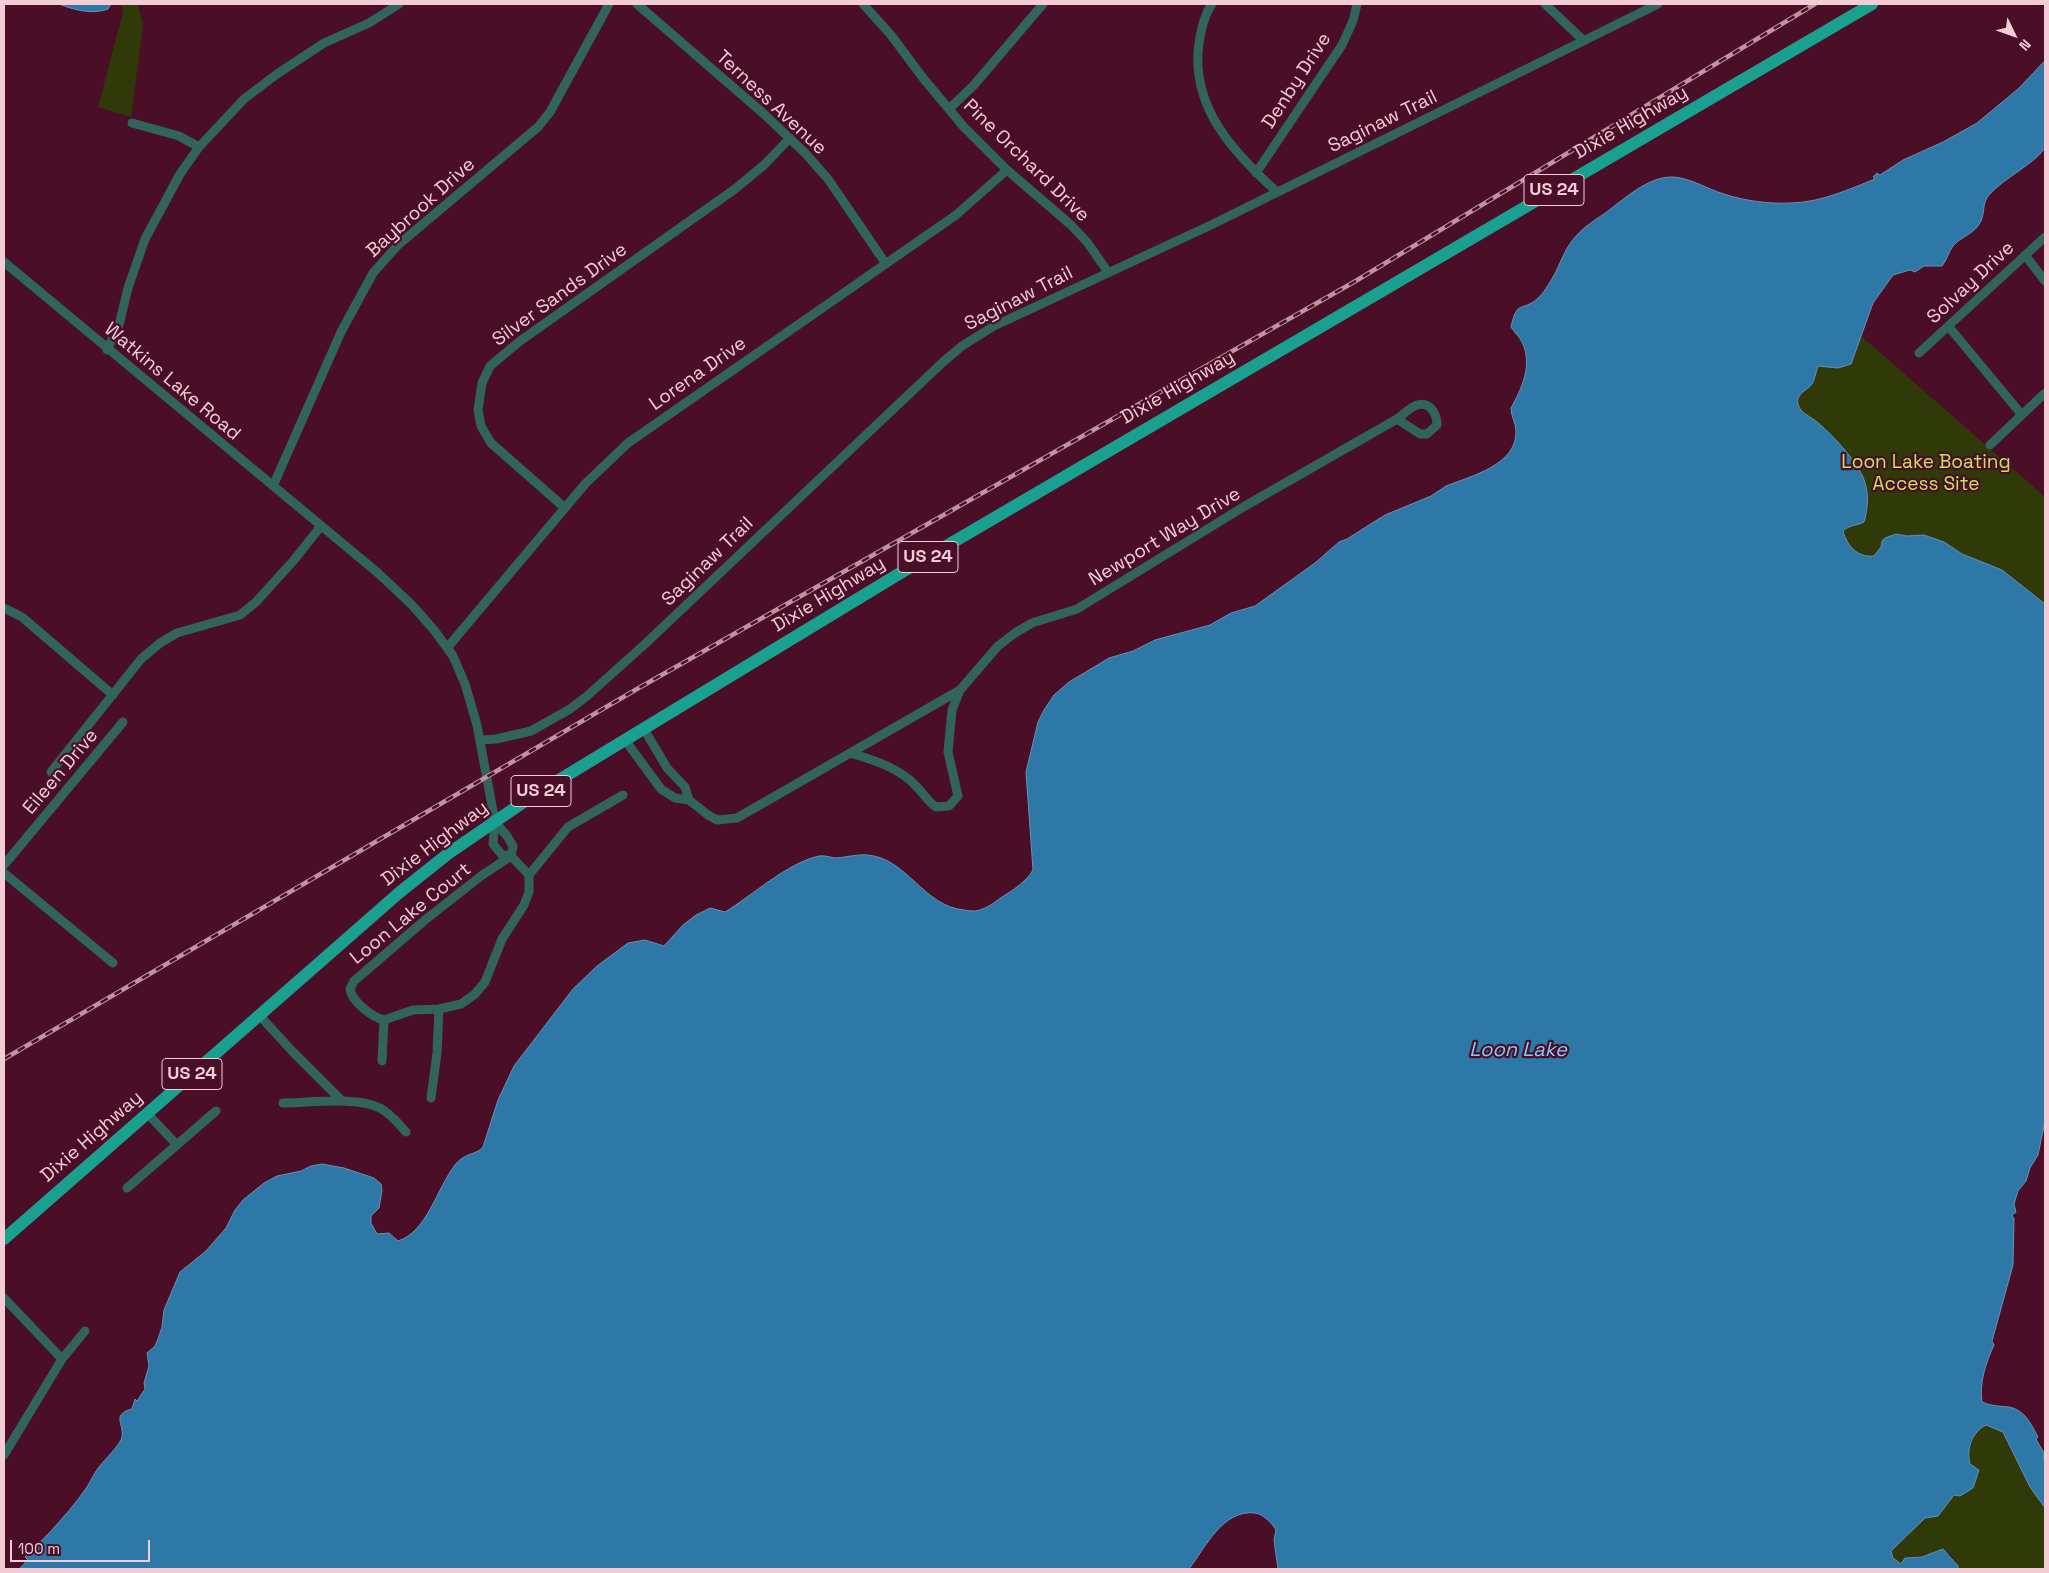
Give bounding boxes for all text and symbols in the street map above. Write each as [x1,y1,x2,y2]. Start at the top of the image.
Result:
north arrow [1989,10,2039,60]
street label: Denby Drive [1258,29,1336,133]
text: N [2015,36,2035,55]
street label: Terness Avenue [711,46,831,160]
street label: Dixie Highway [1570,81,1692,165]
street label: Saginaw Trail [1325,86,1441,158]
street label: Pine Orchard Drive [958,95,1094,227]
street label: Baybrook Drive [362,153,480,263]
road number: US 24 [1524,174,1584,206]
street label: Solvay Drive [1923,237,2019,329]
street label: Silver Sands Drive [488,238,632,352]
street label: Saginaw Trail [961,262,1077,336]
street label: Watkins Lake Road [99,318,245,446]
street label: Lorena Drive [645,332,751,416]
street label: Dixie Highway [1117,346,1239,430]
park label: Loon Lake Boating Access Site [1841,452,2011,496]
street label: Newport Way Drive [1085,483,1245,591]
street label: Saginaw Trail [657,513,759,611]
road number: US 24 [898,542,958,572]
street label: Dixie Highway [768,552,890,638]
street label: Eileen Drive [19,725,103,819]
road number: US 24 [511,776,571,806]
street label: Dixie Highway [377,797,493,891]
street label: Loon Lake Court [346,858,476,970]
water label: Loon Lake [1469,1039,1567,1063]
road number: US 24 [162,1058,222,1090]
street label: Dixie Highway [36,1087,148,1187]
scale bar [12,1530,152,1562]
text: 100 m [18,1539,60,1558]

